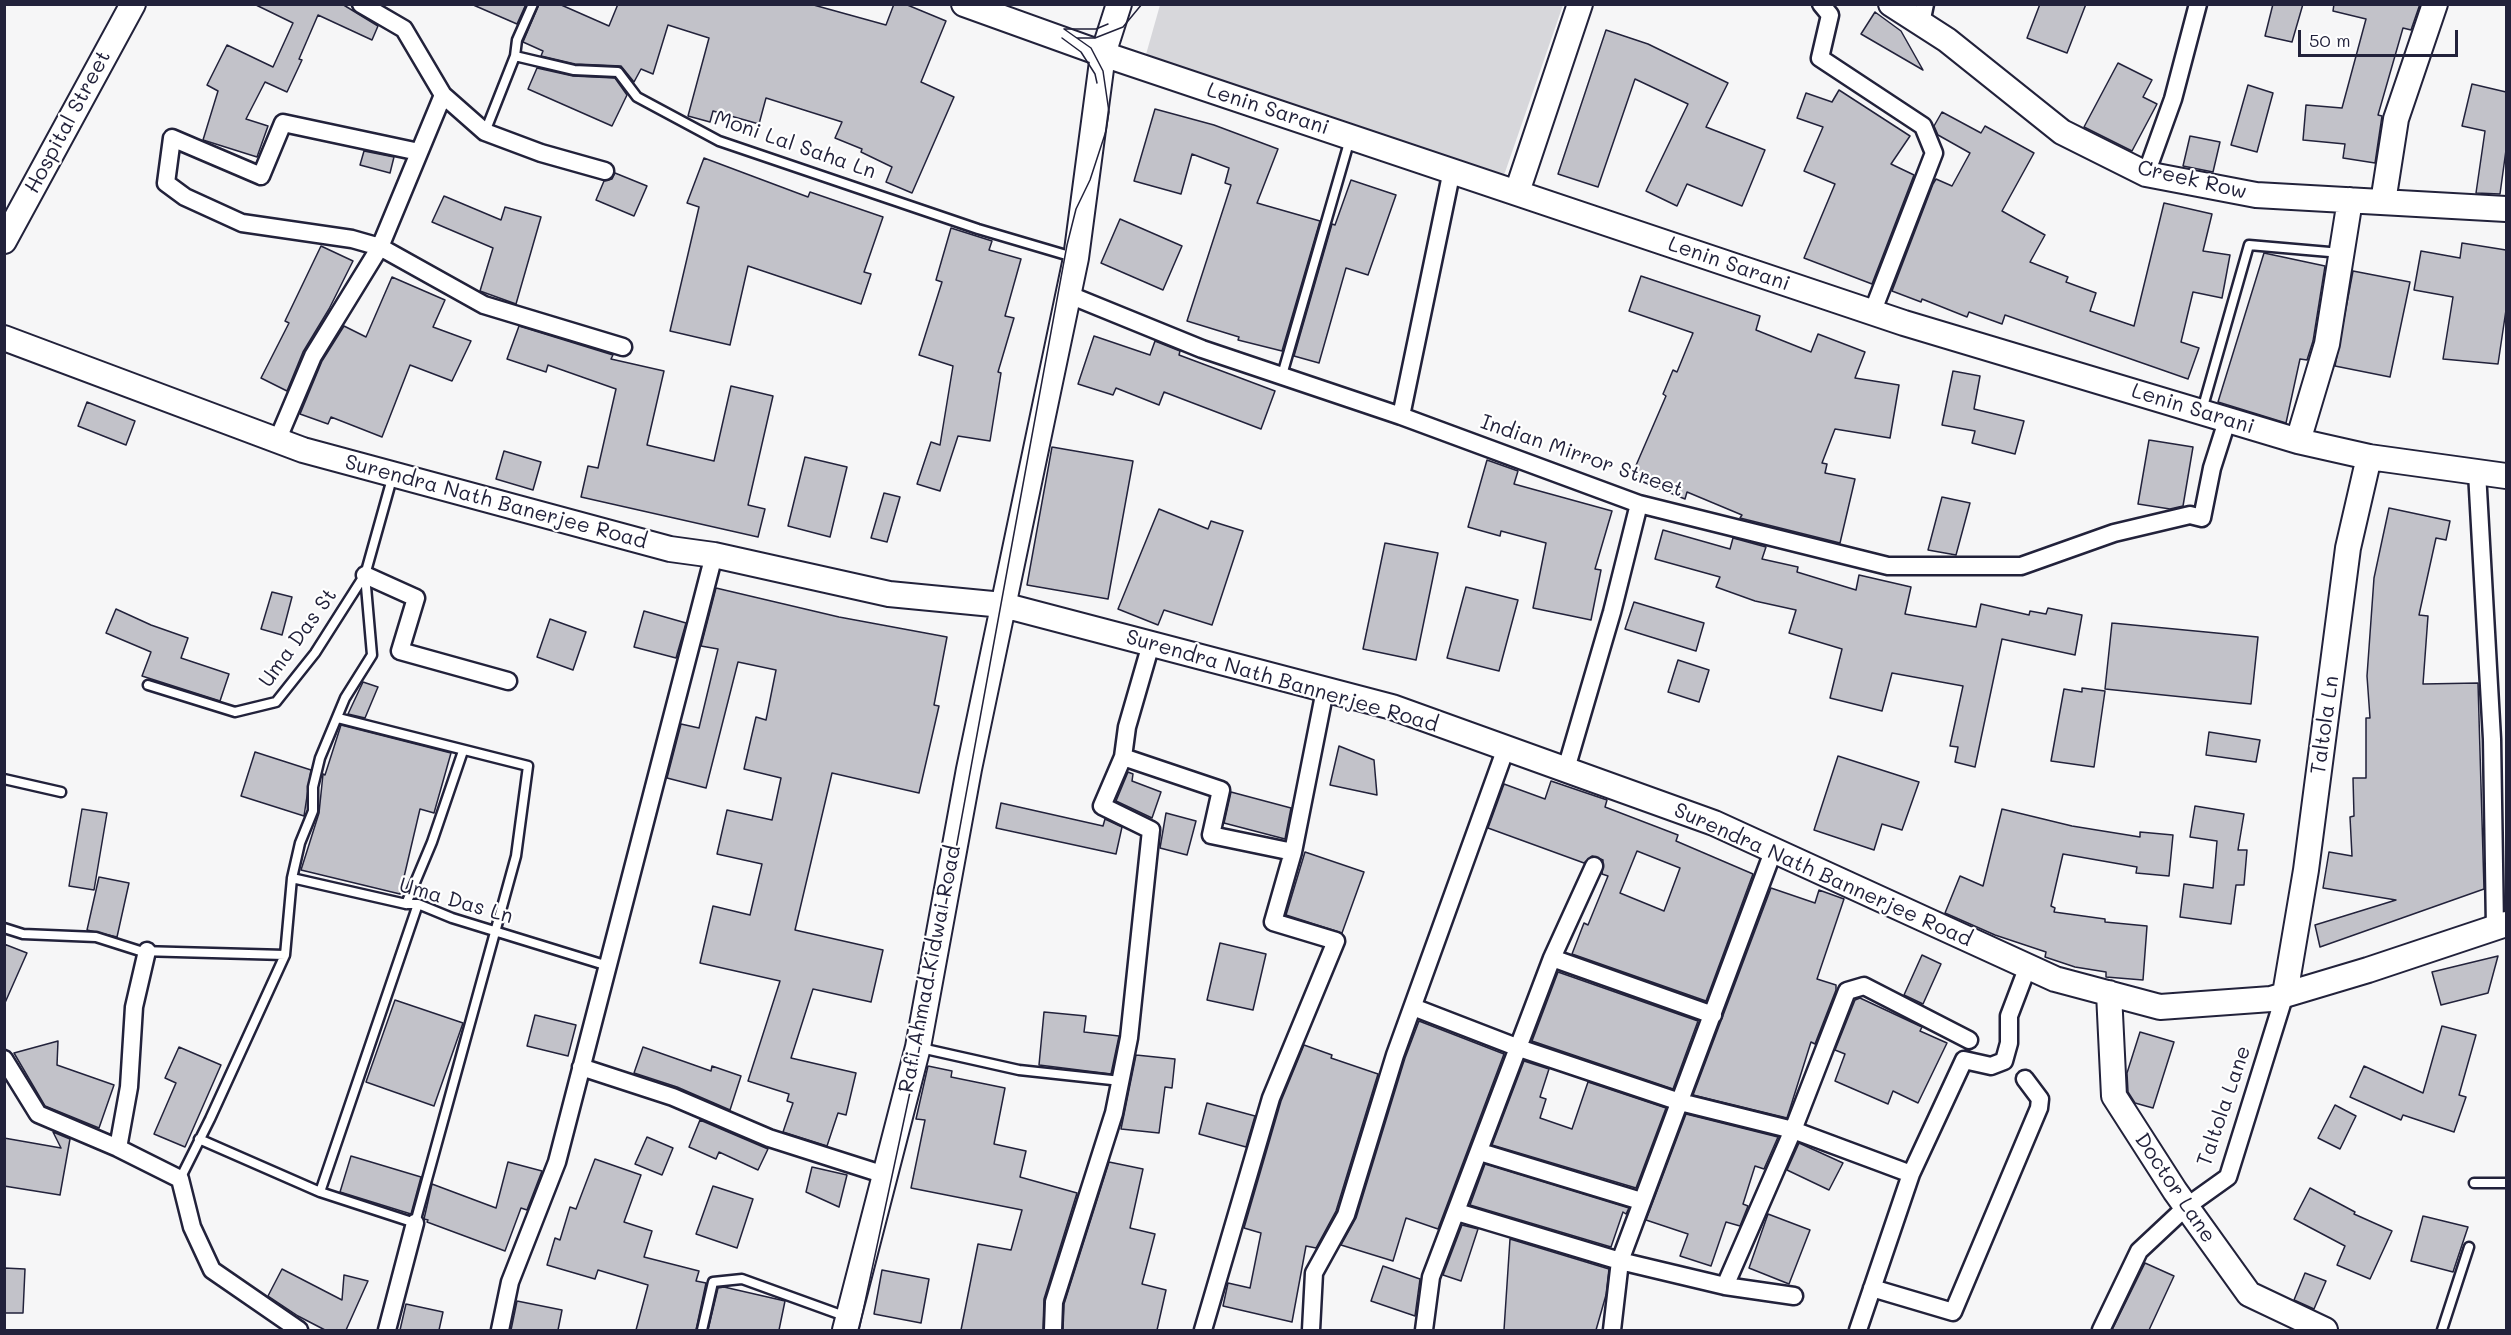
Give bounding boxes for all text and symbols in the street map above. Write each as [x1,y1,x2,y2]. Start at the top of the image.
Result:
scale bar [2301,18,2462,56]
text: 50 m [2309,28,2351,52]
street label: Hospital Street [20,46,116,198]
street label: Lenin Sarani [1204,77,1332,141]
street label: Moni Lal Saha Ln [711,106,879,184]
street label: Creek Row [2135,155,2249,205]
street label: Lenin Sarani [1665,231,1793,297]
street label: Lenin Sarani [2129,378,2257,440]
street label: Indian Mirror Street [1477,409,1687,503]
street label: Surendra Nath Banerjee Road [342,449,650,555]
street label: Uma Das St [254,584,342,692]
street label: Surendra Nath Bannerjee Road [1123,624,1441,738]
street label: Taltola Ln [2306,674,2344,776]
street label: Surendra Nath Bannerjee Road [1670,798,1976,952]
street label: Rafi Ahmad Kidwai Road [894,843,966,1095]
street label: Uma Das Ln [396,873,516,929]
street label: Taltola Lane [2192,1043,2256,1169]
street label: Doctor Lane [2129,1128,2221,1248]

